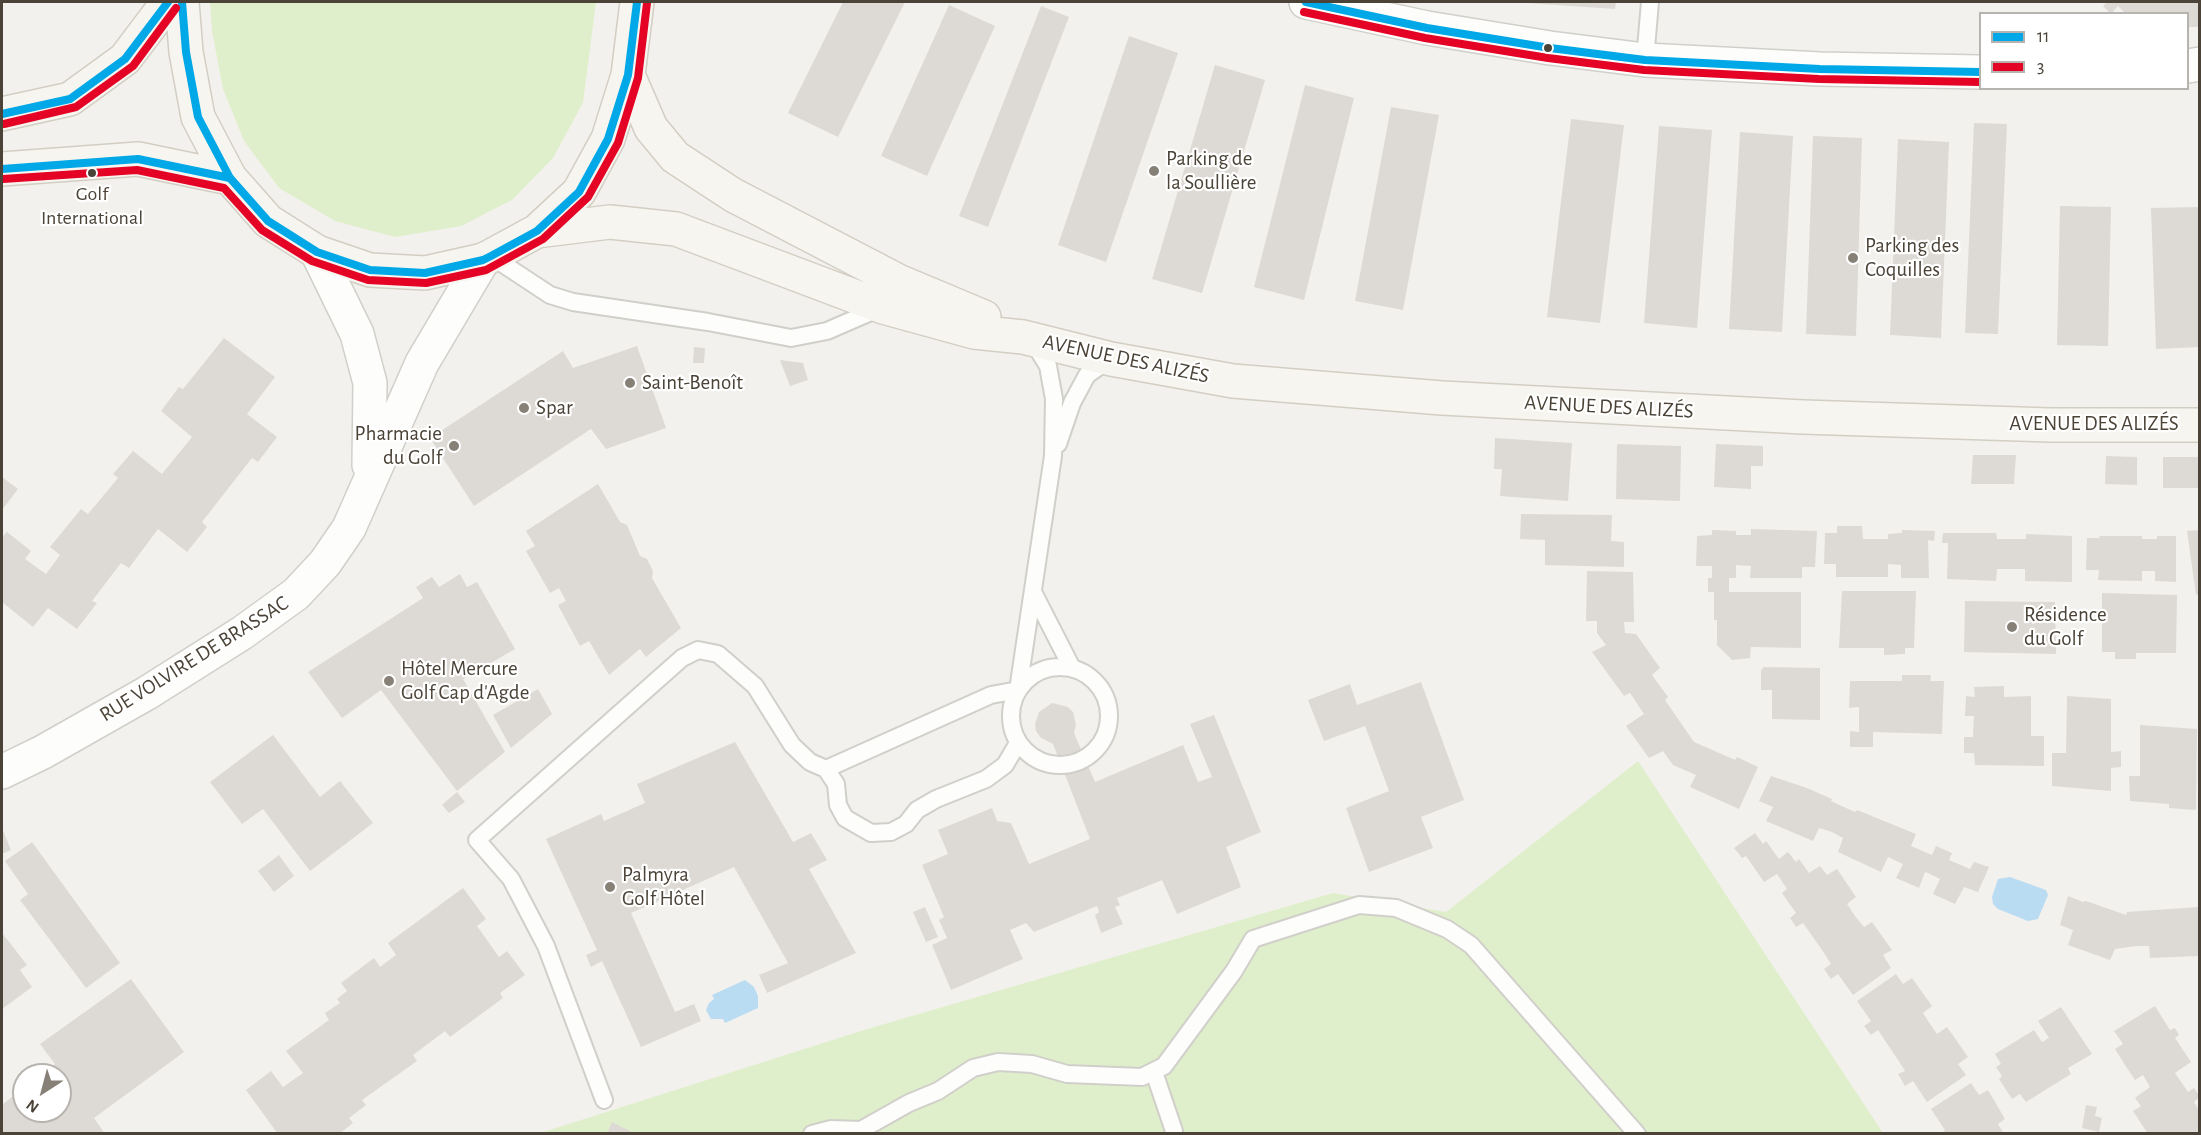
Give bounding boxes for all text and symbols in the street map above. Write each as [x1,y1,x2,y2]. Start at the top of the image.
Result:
legend [1979,12,2189,90]
text: 11 [2037,28,2049,46]
unlabelled marker [1542,42,1554,54]
text: 3 [2037,58,2044,76]
place label: Parking de la Soullière [1166,146,1256,196]
marker: Parking de la Soullière [1147,164,1161,178]
marker: Golf International [86,167,98,179]
place label: Golf International [41,182,143,229]
place label: Parking des Coquilles [1865,233,1959,283]
marker: Parking des Coquilles [1846,251,1860,265]
street label: AVENUE DES ALIZÉS [1041,329,1211,389]
place label: Saint-Benoît [642,370,743,396]
marker: Saint-Benoît [623,376,637,390]
street label: AVENUE DES ALIZÉS [1524,390,1694,424]
place label: Spar [536,395,573,421]
marker: Spar [517,401,531,415]
street label: AVENUE DES ALIZÉS [2009,411,2179,437]
place label: Pharmacie du Golf [355,421,442,471]
marker: Pharmacie du Golf [447,439,461,453]
street label: RUE VOLVIRE DE BRASSAC [95,591,293,727]
place label: Résidence du Golf [2024,602,2107,652]
marker: Résidence du Golf [2005,620,2019,634]
place label: Hôtel Mercure Golf Cap d'Agde [401,656,529,706]
marker: Hôtel Mercure Golf Cap d'Agde [382,674,396,688]
place label: Palmyra Golf Hôtel [622,862,705,912]
marker: Palmyra Golf Hôtel [603,880,617,894]
north arrow [12,1063,72,1123]
text: N [23,1096,42,1116]

